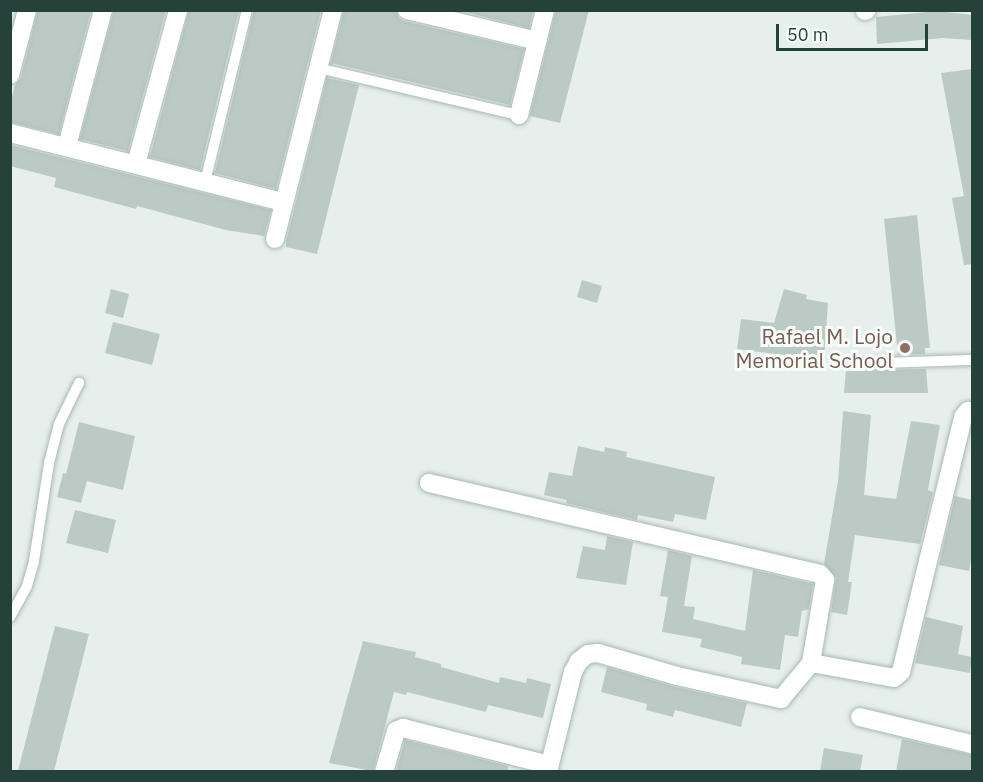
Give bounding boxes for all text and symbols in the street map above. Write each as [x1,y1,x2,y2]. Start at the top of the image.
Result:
scale bar [779,12,930,50]
text: 50 m [787,23,829,46]
place label: Rafael M. Lojo Memorial School [736,323,893,373]
marker: Rafael M. Lojo Memorial School [898,341,912,355]

